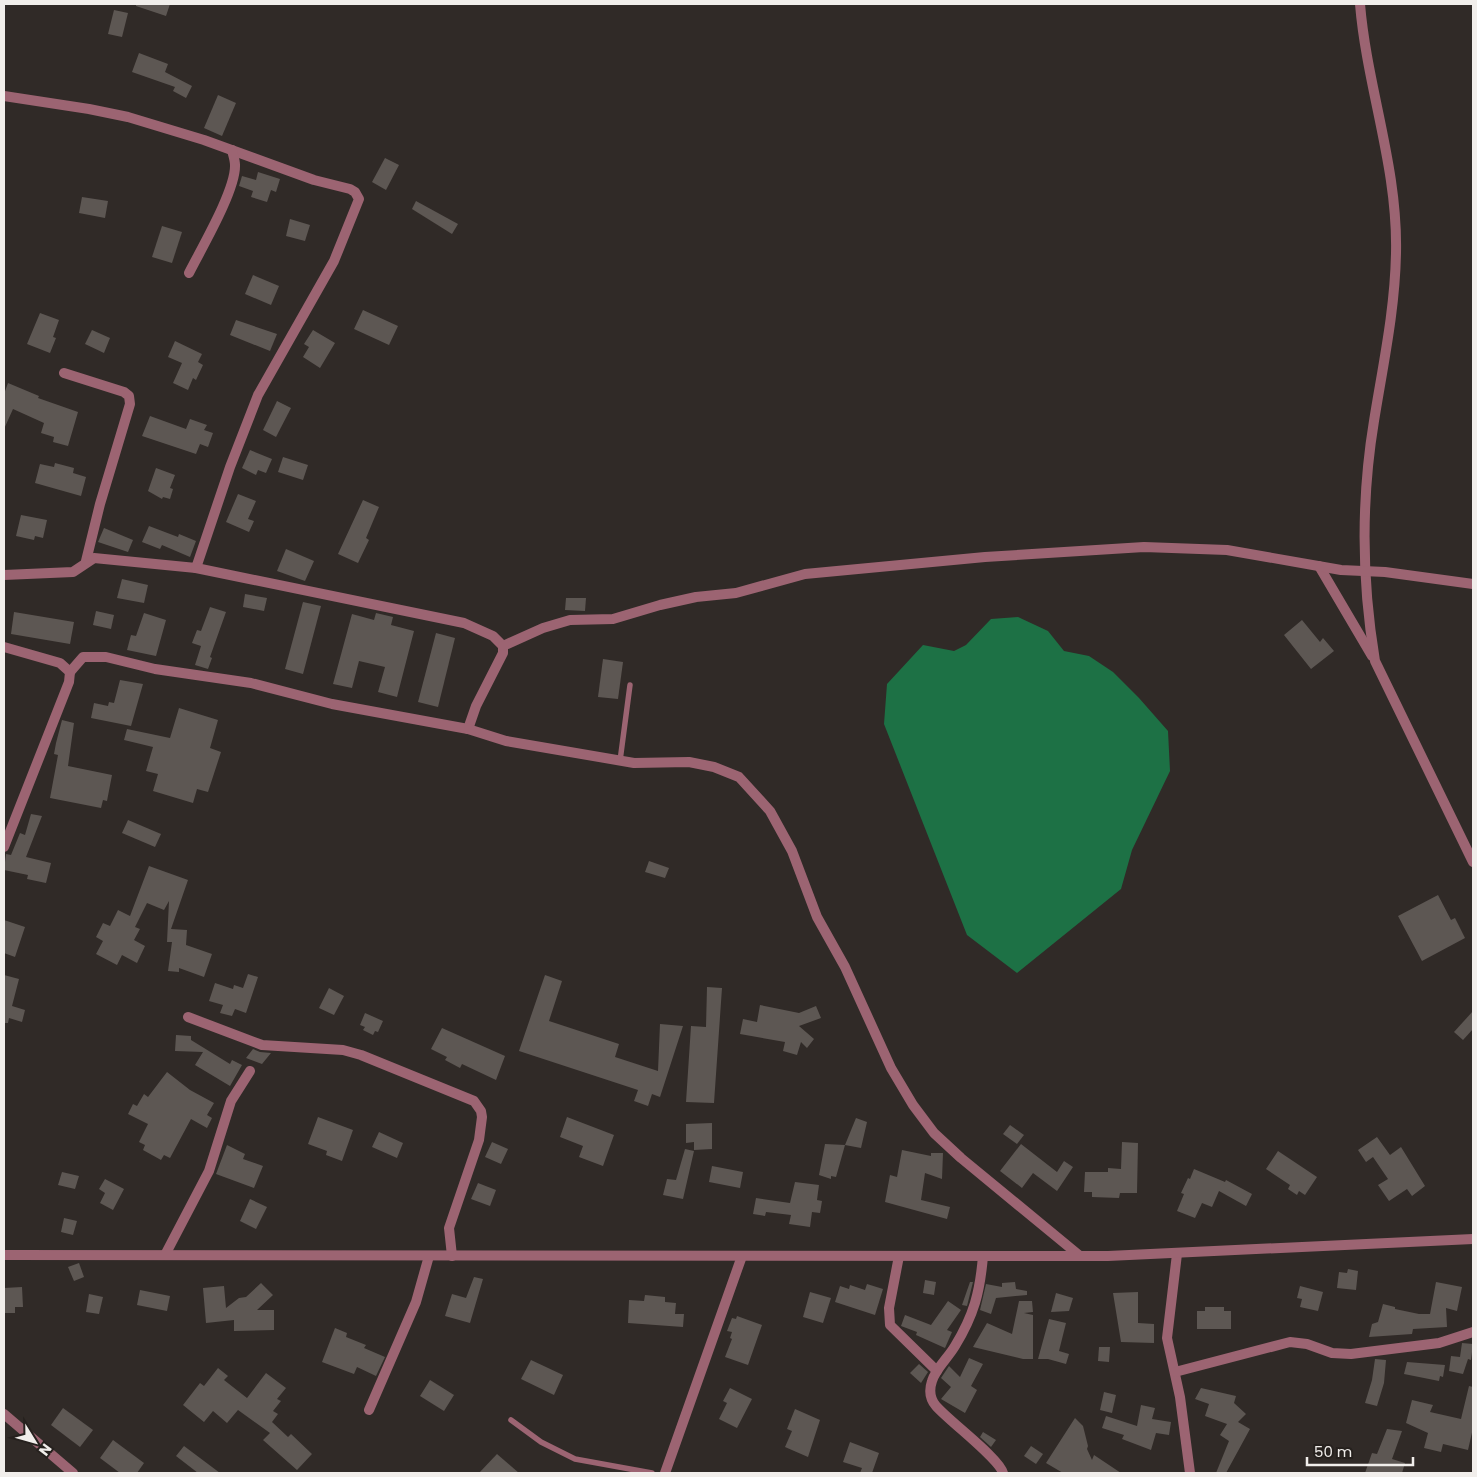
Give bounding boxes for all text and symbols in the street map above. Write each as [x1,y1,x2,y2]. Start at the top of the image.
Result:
north arrow [10,1417,60,1467]
scale bar [1307,1434,1413,1466]
text: N [34,1440,57,1460]
text: 50 m [1314,1441,1352,1462]

